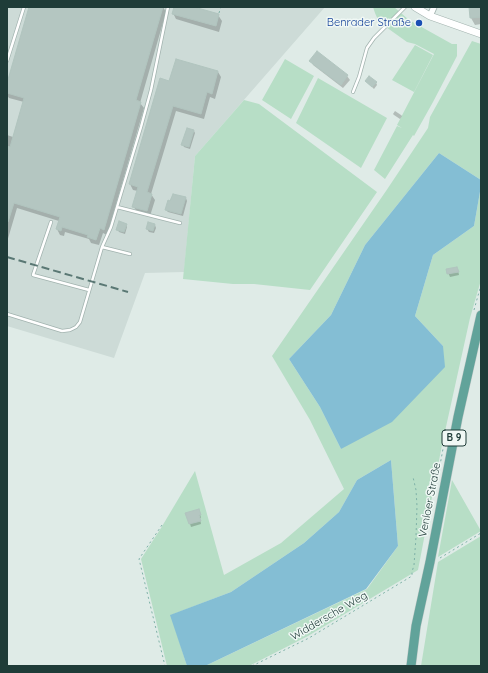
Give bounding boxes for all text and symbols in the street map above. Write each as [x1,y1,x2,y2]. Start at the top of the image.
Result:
place label: Benrader Straße [327,16,411,30]
marker: Benrader Straße [414,18,424,28]
road number: B 9 [442,430,466,446]
street label: Venloer Straße [416,462,444,538]
street label: Widdersche Weg [288,589,370,643]

